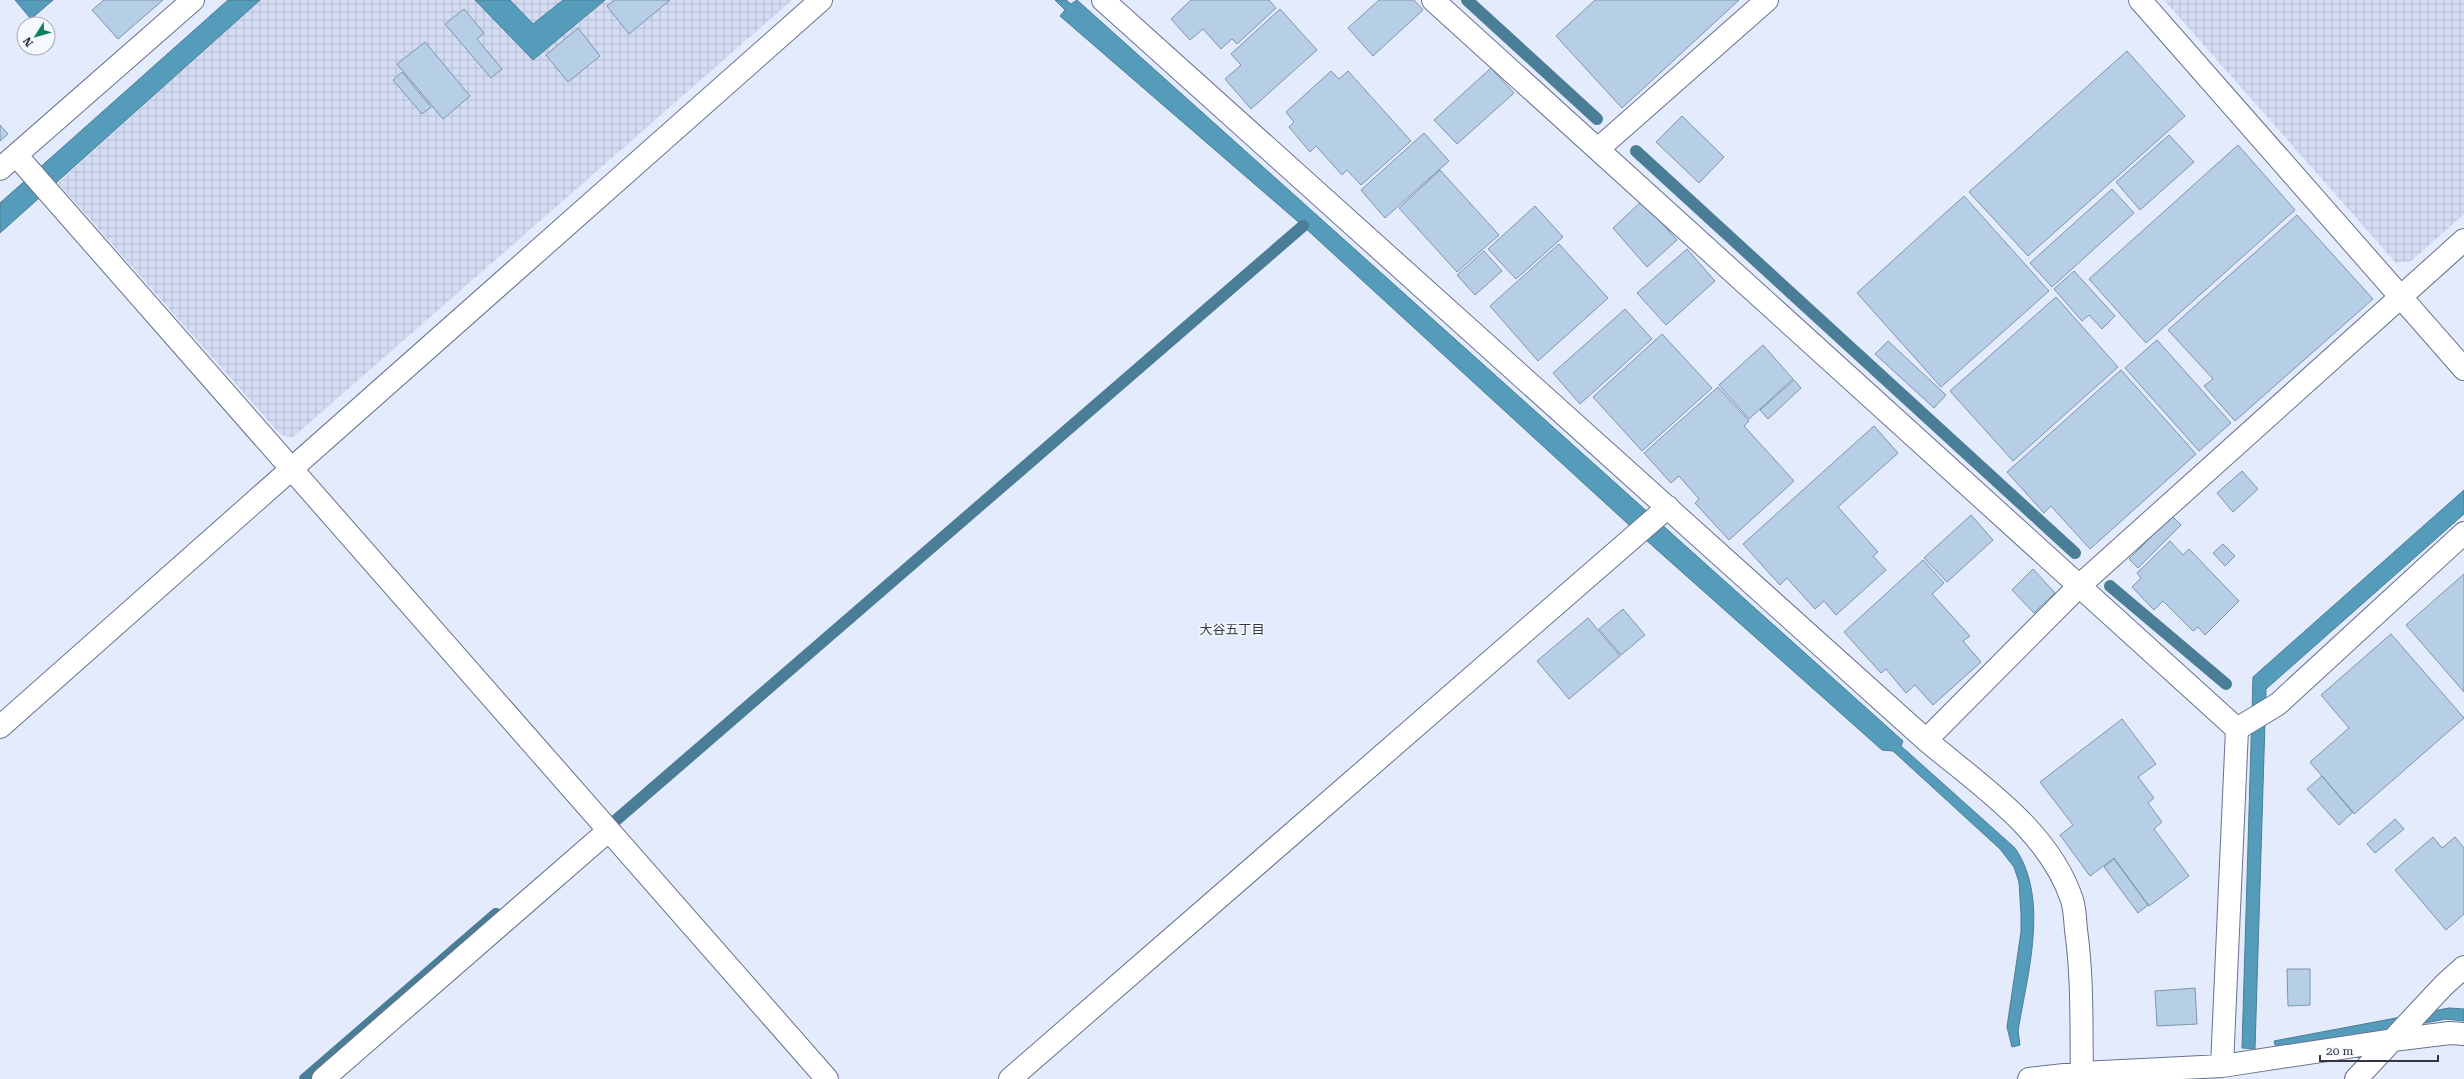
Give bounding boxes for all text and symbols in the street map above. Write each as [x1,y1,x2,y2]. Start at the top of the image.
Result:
north arrow [16,16,56,56]
text: N [20,34,36,49]
district label: 大谷五丁目 [1199,622,1265,637]
scale bar [2320,1037,2438,1063]
text: 20 m [2326,1044,2353,1058]

